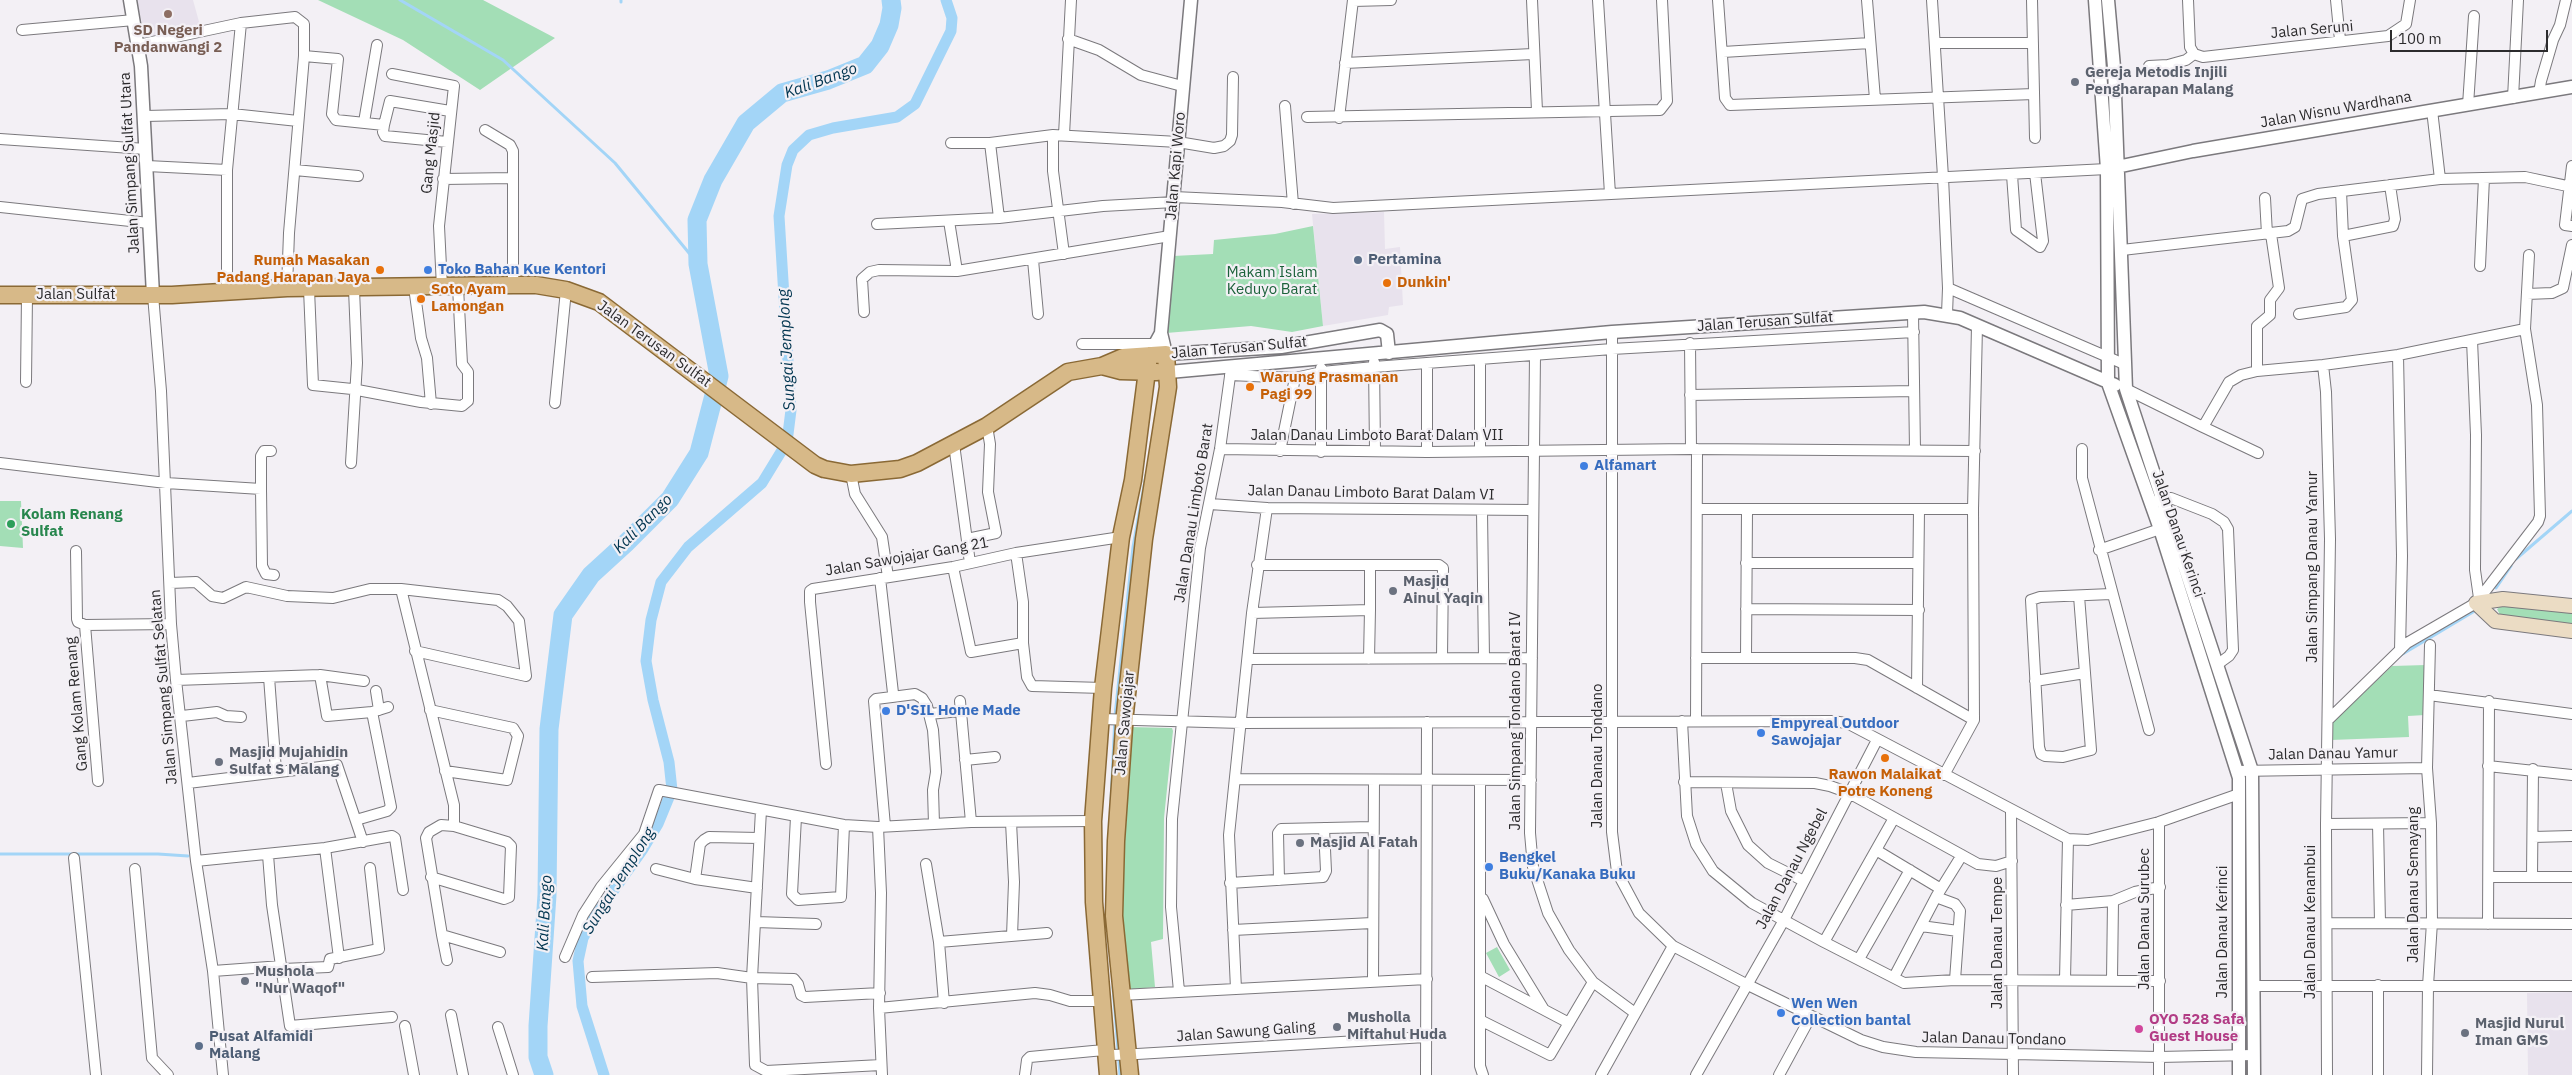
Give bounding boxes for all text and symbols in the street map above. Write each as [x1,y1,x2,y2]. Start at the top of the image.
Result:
marker: SD Negeri Pandanwangi 2 [162,8,174,20]
street label: Jalan Seruni [2270,17,2354,43]
scale bar [2392,20,2550,52]
place label: SD Negeri Pandanwangi 2 [114,22,222,57]
text: 100 m [2398,29,2442,48]
water label: Kali Bango [782,59,860,103]
place label: Gereja Metodis Injili Pengharapan Malang [2085,64,2233,99]
street label: Jalan Simpang Sulfat Utara [116,72,144,254]
marker: Gereja Metodis Injili Pengharapan Malang [2069,76,2081,88]
street label: Jalan Wisnu Wardhana [2259,88,2413,132]
street label: Gang Masjid [418,111,444,195]
street label: Jalan Kapi Woro [1162,111,1190,221]
place label: Pertamina [1368,251,1442,269]
place label: Rumah Masakan Padang Harapan Jaya [216,252,370,287]
marker: Pertamina [1352,254,1364,266]
place label: Toko Bahan Kue Kentori [438,261,606,279]
marker: Rumah Masakan Padang Harapan Jaya [374,264,386,276]
marker: Toko Bahan Kue Kentori [422,264,434,276]
park label: Makam Islam Keduyo Barat [1226,264,1318,299]
place label: Dunkin' [1397,274,1451,292]
marker: Dunkin' [1381,277,1393,289]
place label: Soto Ayam Lamongan [431,281,506,316]
street label: Jalan Sulfat [36,286,116,304]
water label: Sungai Jemplong [774,289,800,411]
marker: Soto Ayam Lamongan [415,293,427,305]
street label: Jalan Terusan Sulfat [593,297,715,391]
street label: Jalan Terusan Sulfat [1696,308,1834,336]
street label: Jalan Terusan Sulfat [1170,333,1308,363]
place label: Warung Prasmanan Pagi 99 [1260,369,1398,404]
marker: Warung Prasmanan Pagi 99 [1244,381,1256,393]
street label: Jalan Danau Limboto Barat [1171,422,1217,604]
street label: Jalan Danau Limboto Barat Dalam VII [1250,427,1504,445]
place label: Alfamart [1594,457,1657,475]
marker: Alfamart [1578,460,1590,472]
street label: Jalan Danau Kerinci [2148,468,2208,600]
street label: Jalan Simpang Danau Yamur [2304,471,2322,663]
street label: Jalan Danau Limboto Barat Dalam VI [1247,482,1495,504]
water label: Kali Bango [609,490,677,558]
place label: Kolam Renang Sulfat [21,506,123,541]
marker: Kolam Renang Sulfat [5,518,17,530]
street label: Jalan Sawojajar Gang 21 [824,534,990,580]
place label: Masjid Ainul Yaqin [1403,573,1483,608]
marker: Masjid Ainul Yaqin [1387,585,1399,597]
street label: Jalan Simpang Sulfat Selatan [146,589,182,785]
street label: Jalan Simpang Tondano Barat IV [1507,612,1525,830]
street label: Gang Kolam Renang [62,636,92,772]
street label: Jalan Sawojajar [1111,670,1139,776]
street label: Jalan Danau Tondano [1589,684,1607,828]
place label: D'SIL Home Made [896,702,1021,720]
marker: D'SIL Home Made [880,705,892,717]
place label: Empyreal Outdoor Sawojajar [1771,715,1899,750]
marker: Empyreal Outdoor Sawojajar [1755,727,1767,739]
place label: Masjid Mujahidin Sulfat S Malang [229,744,348,779]
street label: Jalan Danau Yamur [2268,744,2398,764]
marker: Rawon Malaikat Potre Koneng [1879,752,1891,764]
marker: Masjid Mujahidin Sulfat S Malang [213,756,225,768]
place label: Rawon Malaikat Potre Koneng [1829,766,1941,801]
street label: Jalan Danau Ngebel [1753,806,1831,932]
street label: Jalan Danau Semayang [2405,807,2423,963]
water label: Sungai Jemplong [579,824,659,938]
place label: Masjid Al Fatah [1310,834,1418,852]
marker: Masjid Al Fatah [1294,837,1306,849]
street label: Jalan Danau Kenambui [2302,845,2320,999]
street label: Jalan Danau Surubec [2136,848,2154,990]
place label: Bengkel Buku/Kanaka Buku [1499,849,1636,884]
marker: Bengkel Buku/Kanaka Buku [1483,861,1495,873]
street label: Jalan Danau Kerinci [2214,866,2232,998]
water label: Kali Bango [533,875,557,951]
street label: Jalan Danau Tempe [1989,877,2007,1009]
place label: Mushola "Nur Waqof" [255,963,345,998]
marker: Mushola "Nur Waqof" [239,975,251,987]
place label: Wen Wen Collection bantal [1791,995,1911,1030]
marker: Wen Wen Collection bantal [1775,1007,1787,1019]
place label: Musholla Miftahul Huda [1347,1009,1447,1044]
place label: OYO 528 Safa Guest House [2149,1011,2245,1046]
place label: Masjid Nurul Iman GMS [2475,1015,2564,1050]
street label: Jalan Sawung Galing [1176,1018,1316,1046]
marker: Musholla Miftahul Huda [1331,1021,1343,1033]
marker: OYO 528 Safa Guest House [2133,1023,2145,1035]
marker: Masjid Nurul Iman GMS [2459,1027,2471,1039]
place label: Pusat Alfamidi Malang [209,1028,313,1063]
street label: Jalan Danau Tondano [1922,1029,2066,1049]
marker: Pusat Alfamidi Malang [193,1040,205,1052]

